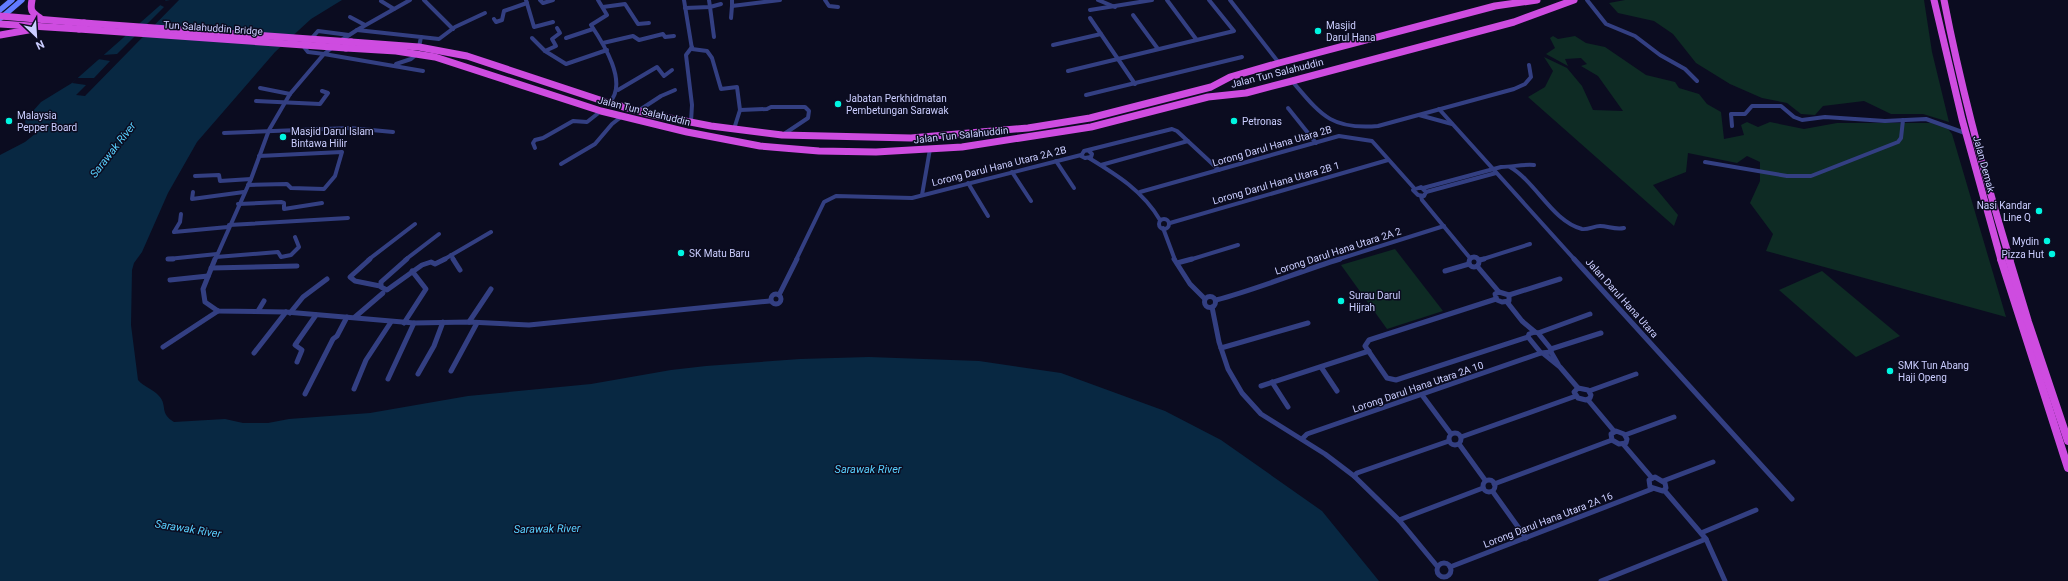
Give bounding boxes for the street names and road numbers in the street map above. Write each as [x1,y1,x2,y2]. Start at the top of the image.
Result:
street label: Tun Salahuddin Bridge [163,19,263,37]
street label: Jalan Tun Salahuddin [1230,56,1324,90]
street label: Jalan Tun Salahuddin [597,94,691,128]
street label: Lorong Darul Hana Utara 2B [1211,124,1333,168]
street label: Jalan Tun Salahuddin [913,125,1009,145]
street label: Jalan Demak [1971,135,1997,194]
street label: Lorong Darul Hana Utara 2A 2B [931,144,1067,188]
street label: Lorong Darul Hana Utara 2B 1 [1211,160,1341,206]
street label: Lorong Darul Hana Utara 2A 2 [1273,225,1403,277]
street label: Jalan Darul Hana Utara [1584,256,1660,340]
street label: Lorong Darul Hana Utara 2A 10 [1351,359,1485,415]
street label: Lorong Darul Hana Utara 2A 16 [1482,490,1615,550]

